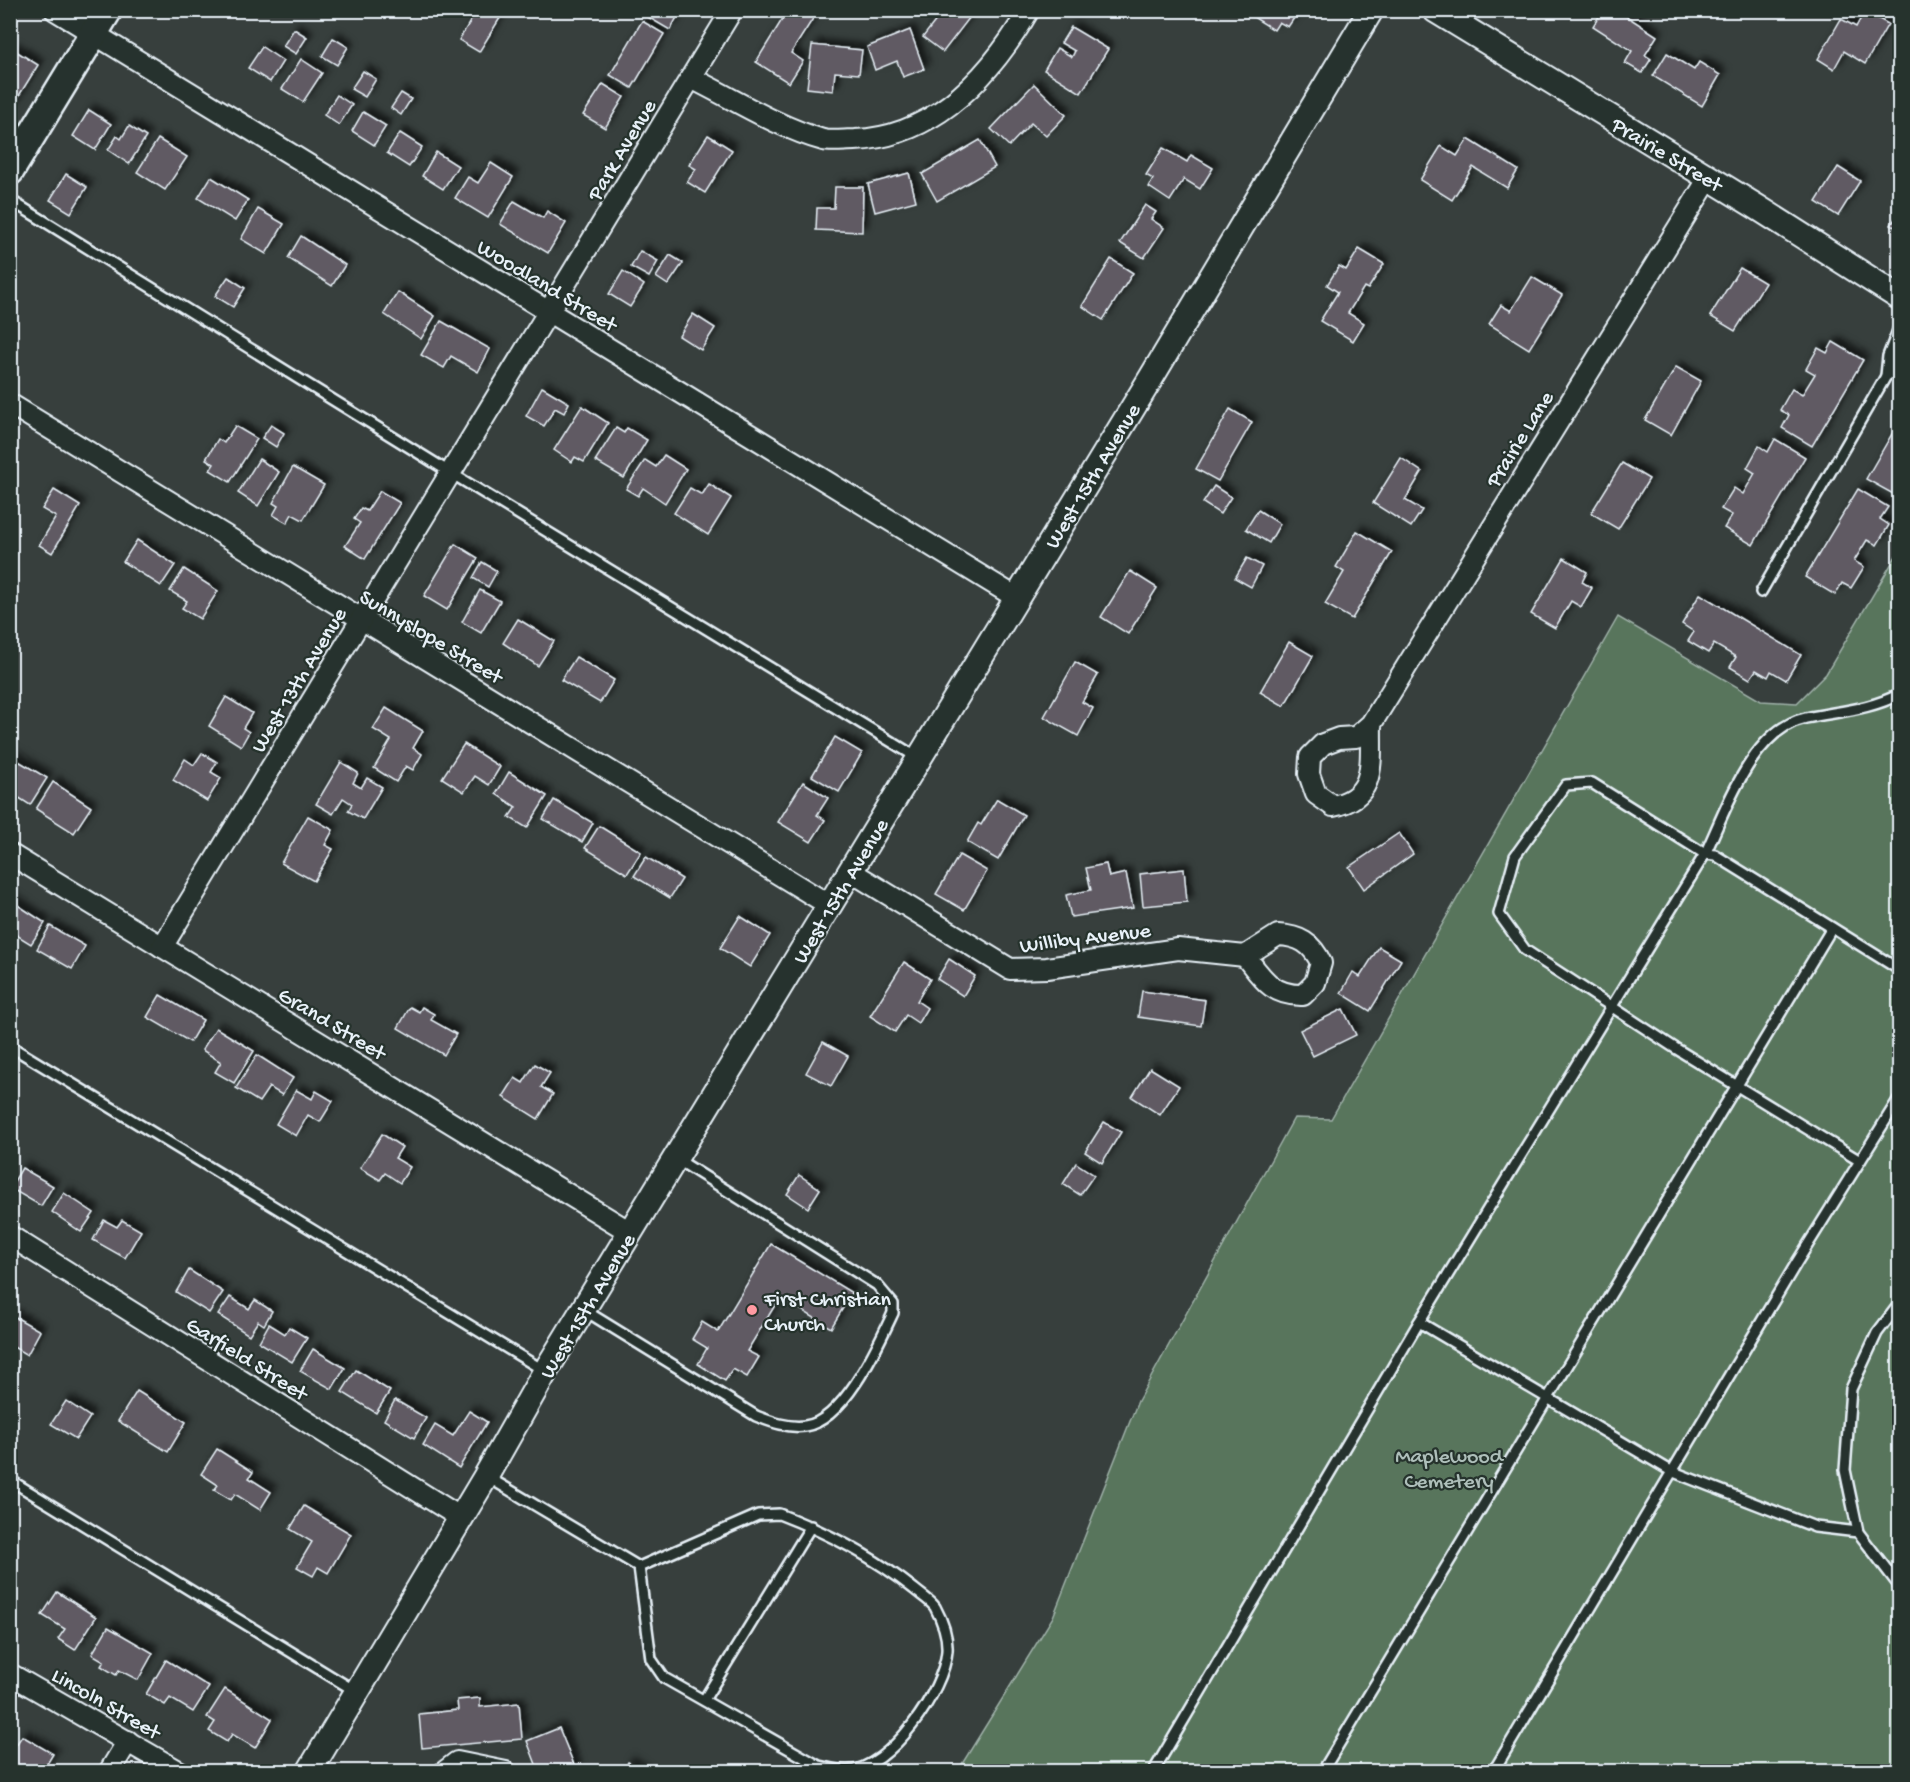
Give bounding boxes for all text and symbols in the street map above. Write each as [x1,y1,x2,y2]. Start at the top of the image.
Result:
street label: Park Avenue [583,95,664,207]
street label: Prairie Street [1605,113,1728,201]
street label: Woodland Street [471,235,622,340]
street label: Prairie Lane [1481,387,1561,494]
street label: West 15th Avenue [1041,399,1148,554]
street label: Sunnyslope Street [354,585,508,693]
street label: West 13th Avenue [247,603,354,758]
street label: West 15th Avenue [789,814,896,969]
street label: Williby Avenue [1019,919,1153,961]
street label: Grand Street [272,983,391,1069]
street label: West 15th Avenue [536,1229,643,1384]
place label: First Christian Church [763,1288,891,1339]
marker: First Christian Church [745,1303,759,1317]
street label: Garfield Street [180,1313,313,1409]
park label: Maplewood Cemetery [1395,1445,1505,1496]
street label: Lincoln Street [46,1664,166,1748]

